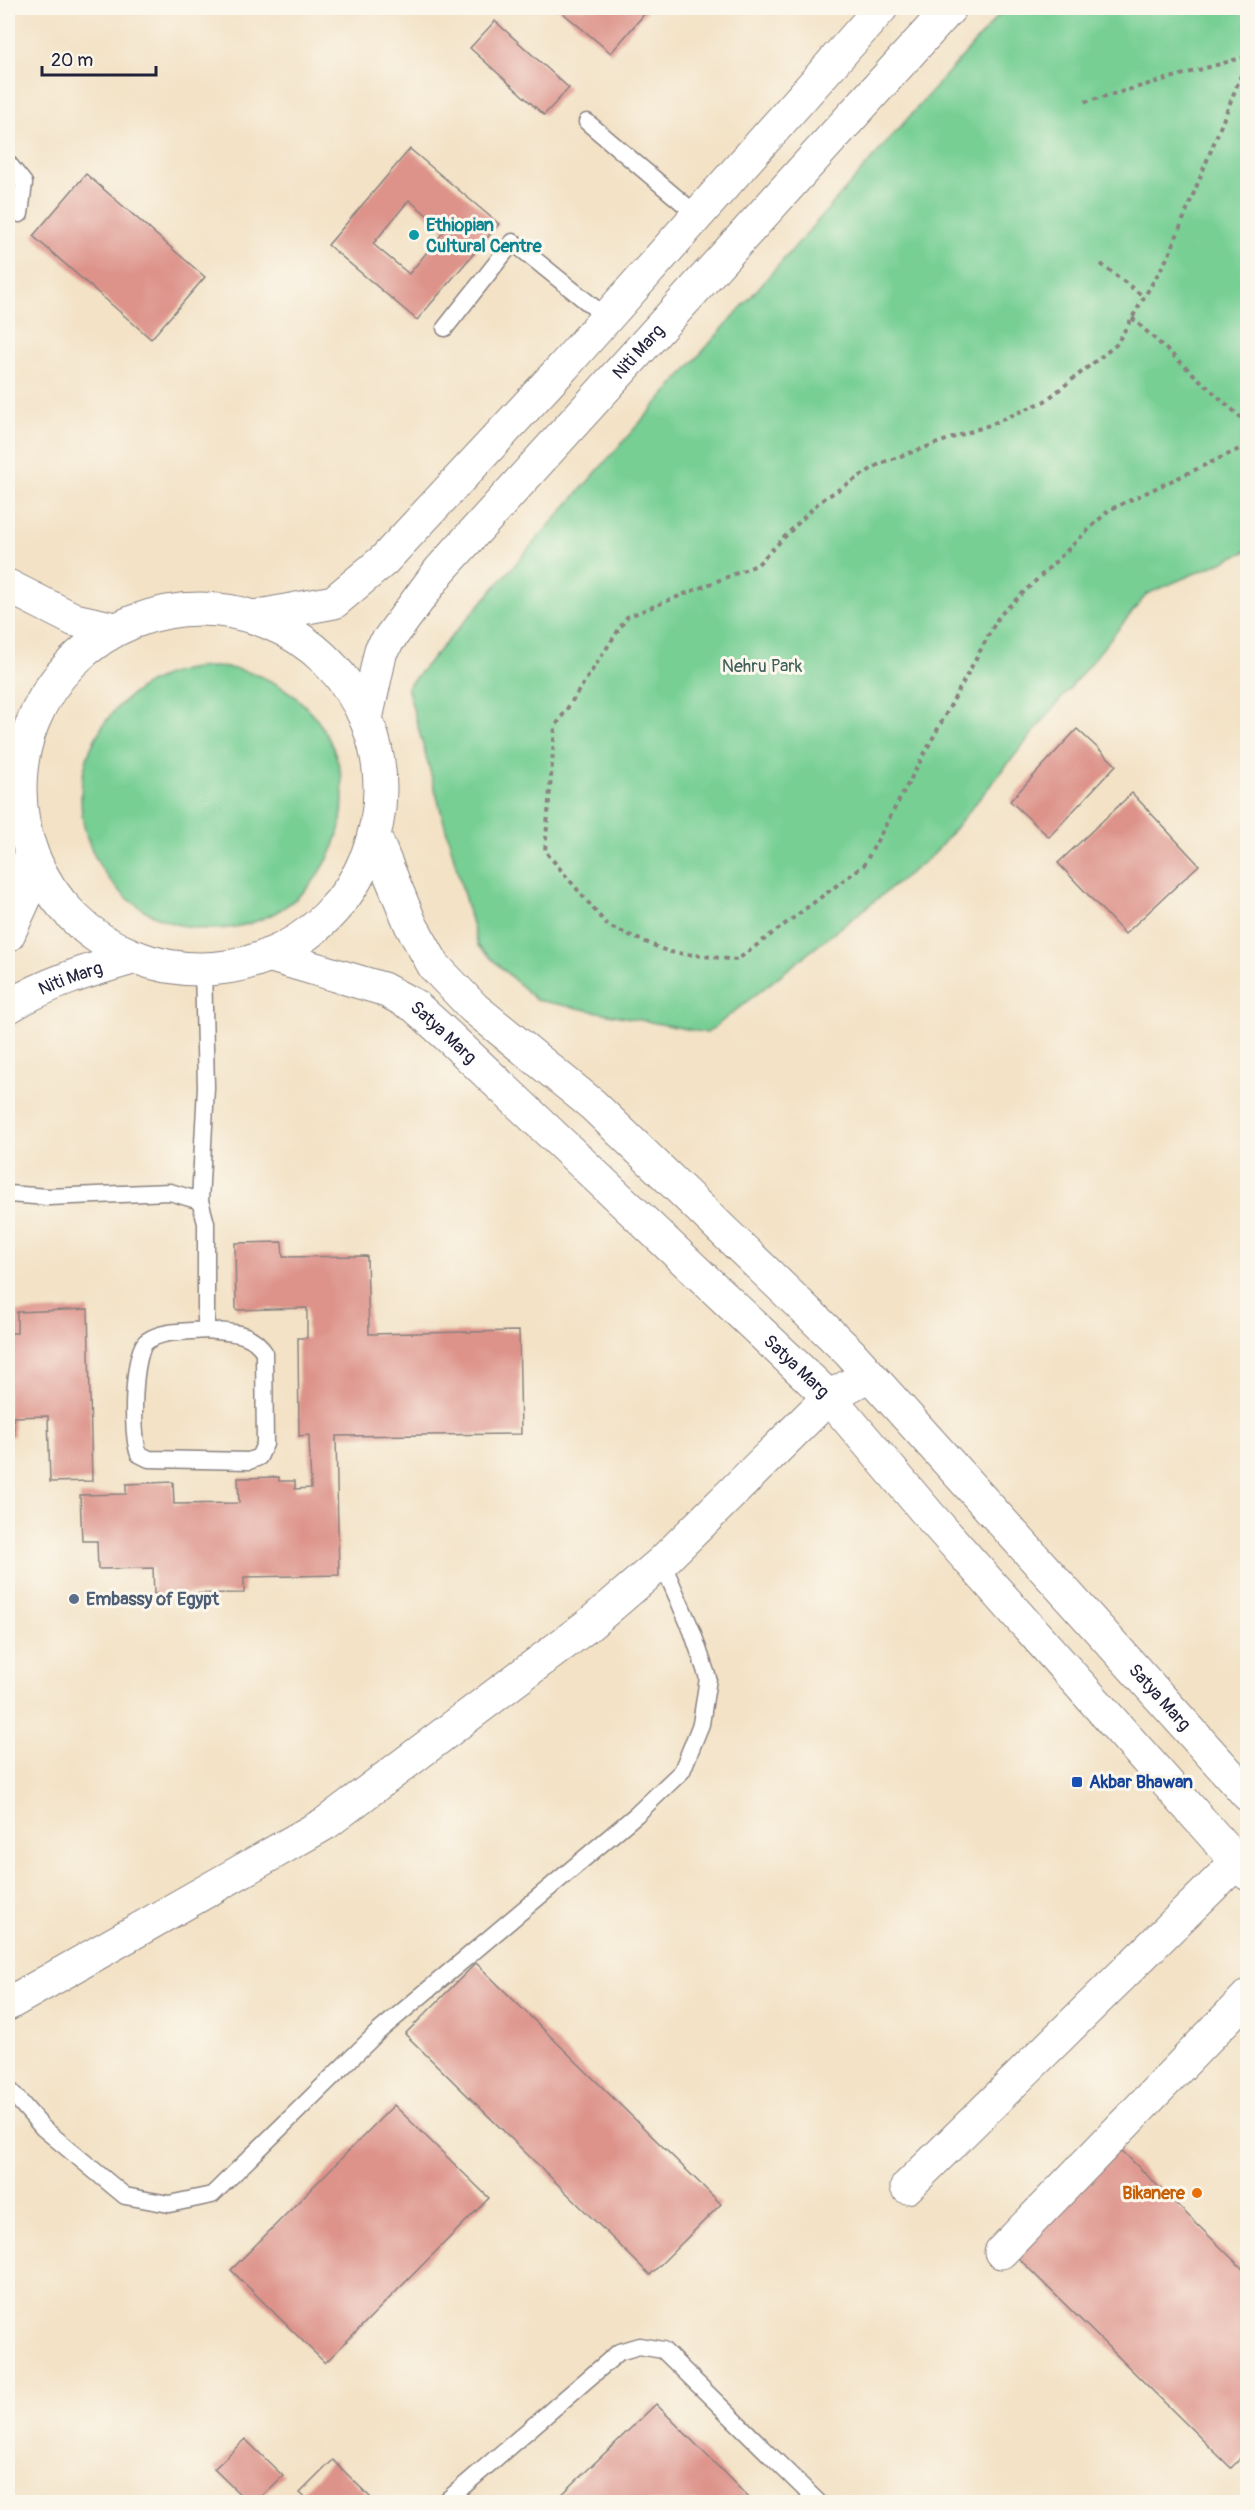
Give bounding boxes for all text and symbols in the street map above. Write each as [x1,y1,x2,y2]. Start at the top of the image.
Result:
scale bar [42,39,156,77]
text: 20 m [51,49,93,72]
place label: Ethiopian Cultural Centre [426,214,543,258]
marker: Ethiopian Cultural Centre [407,228,421,242]
street label: Niti Marg [607,319,669,384]
park label: Nehru Park [722,655,803,678]
street label: Niti Marg [35,956,105,1001]
street label: Satya Marg [406,996,482,1069]
street label: Satya Marg [759,1330,834,1403]
place label: Embassy of Egypt [86,1588,220,1611]
marker: Embassy of Egypt [67,1592,81,1606]
street label: Satya Marg [1124,1659,1196,1735]
place label: Akbar Bhawan [1089,1771,1193,1794]
marker: Akbar Bhawan [1070,1775,1084,1789]
place label: Bikanere [1122,2182,1186,2205]
marker: Bikanere [1190,2186,1204,2200]

